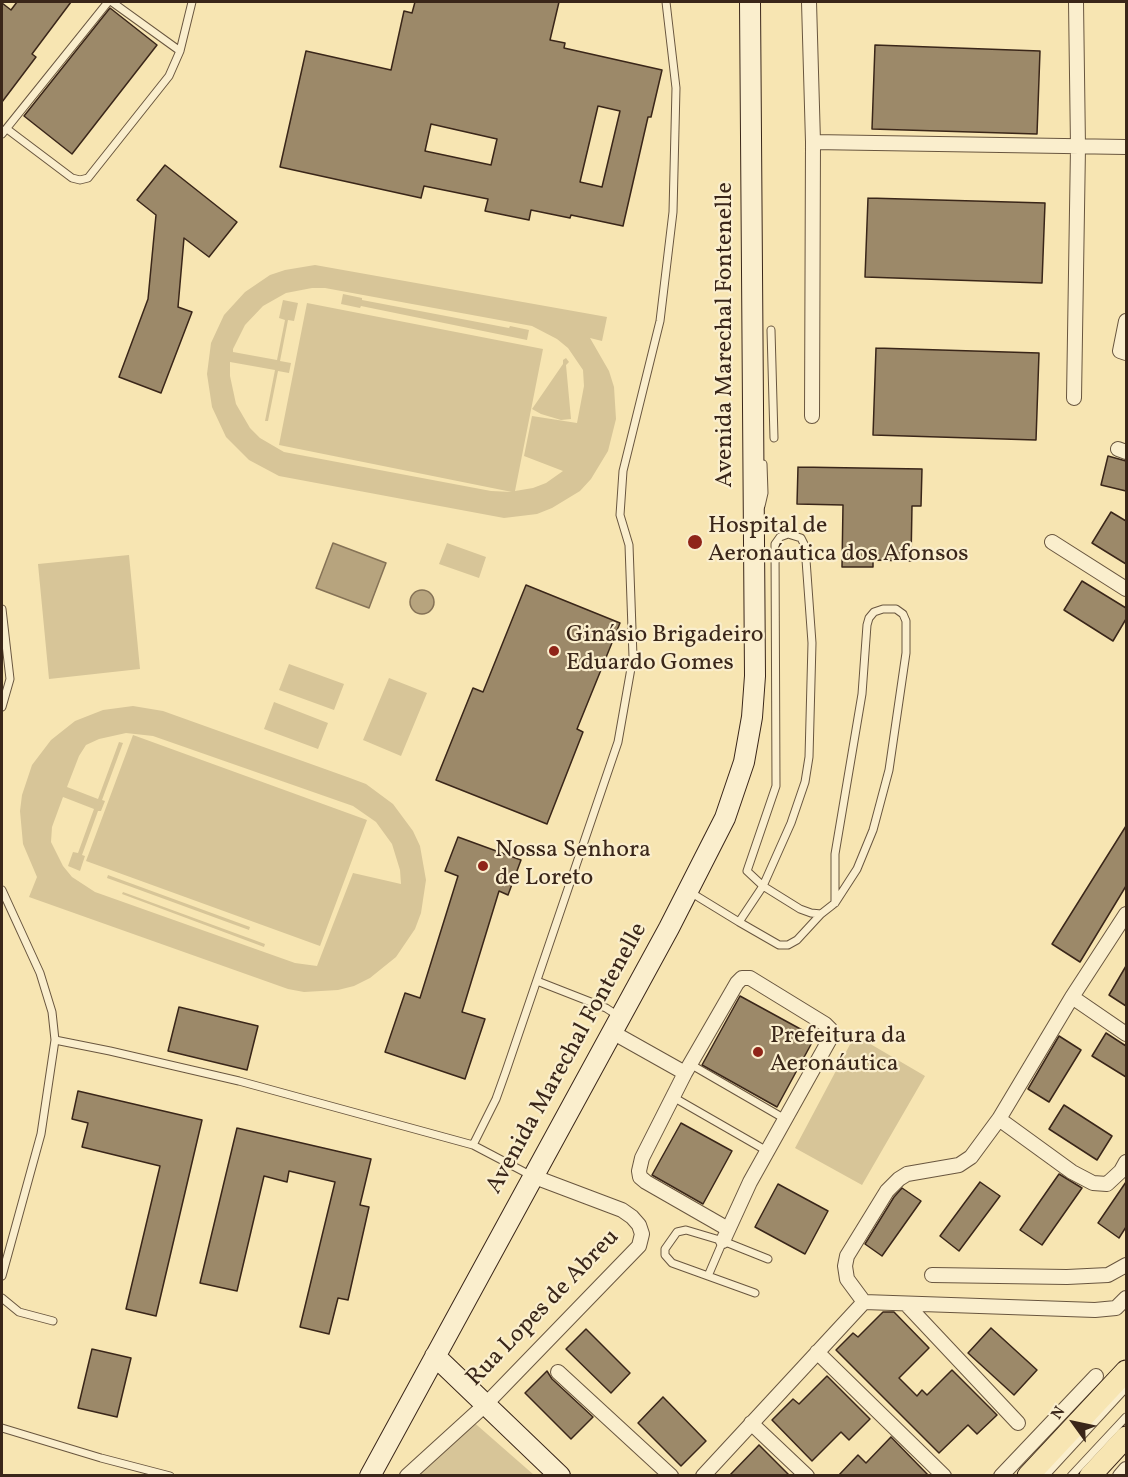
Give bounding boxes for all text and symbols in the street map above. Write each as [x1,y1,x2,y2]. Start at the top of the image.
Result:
street label: Avenida Marechal Fontenelle [713,182,741,488]
place label: Hospital de Aeronáutica dos Afonsos [708,514,968,570]
marker: Hospital de Aeronáutica dos Afonsos [686,533,704,551]
place label: Ginásio Brigadeiro Eduardo Gomes [566,623,764,679]
marker: Ginásio Brigadeiro Eduardo Gomes [547,644,561,658]
place label: Nossa Senhora de Loreto [495,838,651,894]
marker: Nossa Senhora de Loreto [476,859,490,873]
street label: Avenida Marechal Fontenelle [481,918,655,1200]
place label: Prefeitura da Aeronáutica [770,1024,906,1080]
marker: Prefeitura da Aeronáutica [751,1045,765,1059]
street label: Rua Lopes de Abreu [461,1224,627,1394]
north arrow [1044,1393,1104,1453]
text: N [1047,1402,1071,1424]

